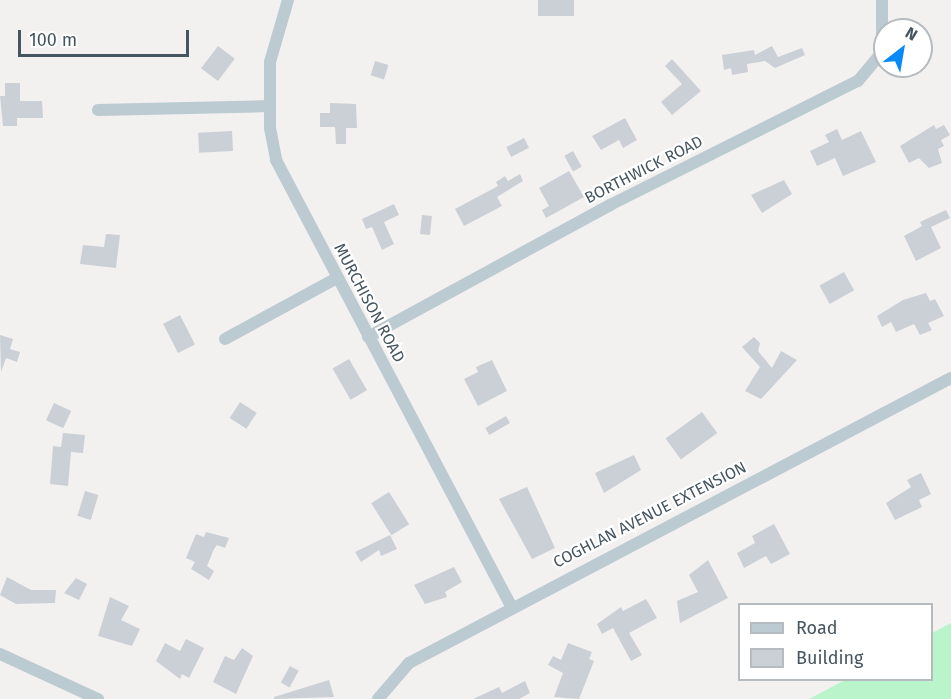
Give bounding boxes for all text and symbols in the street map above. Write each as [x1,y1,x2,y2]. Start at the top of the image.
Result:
scale bar [21,18,192,56]
north arrow [873,18,933,78]
text: N [902,23,921,45]
text: 100 m [29,29,77,51]
street label: BORTHWICK ROAD [582,132,706,208]
street label: MURCHISON ROAD [330,240,408,366]
street label: COGHLAN AVENUE EXTENSION [550,458,750,572]
legend [738,603,933,681]
text: Road [796,617,838,639]
text: Building [796,647,863,669]

